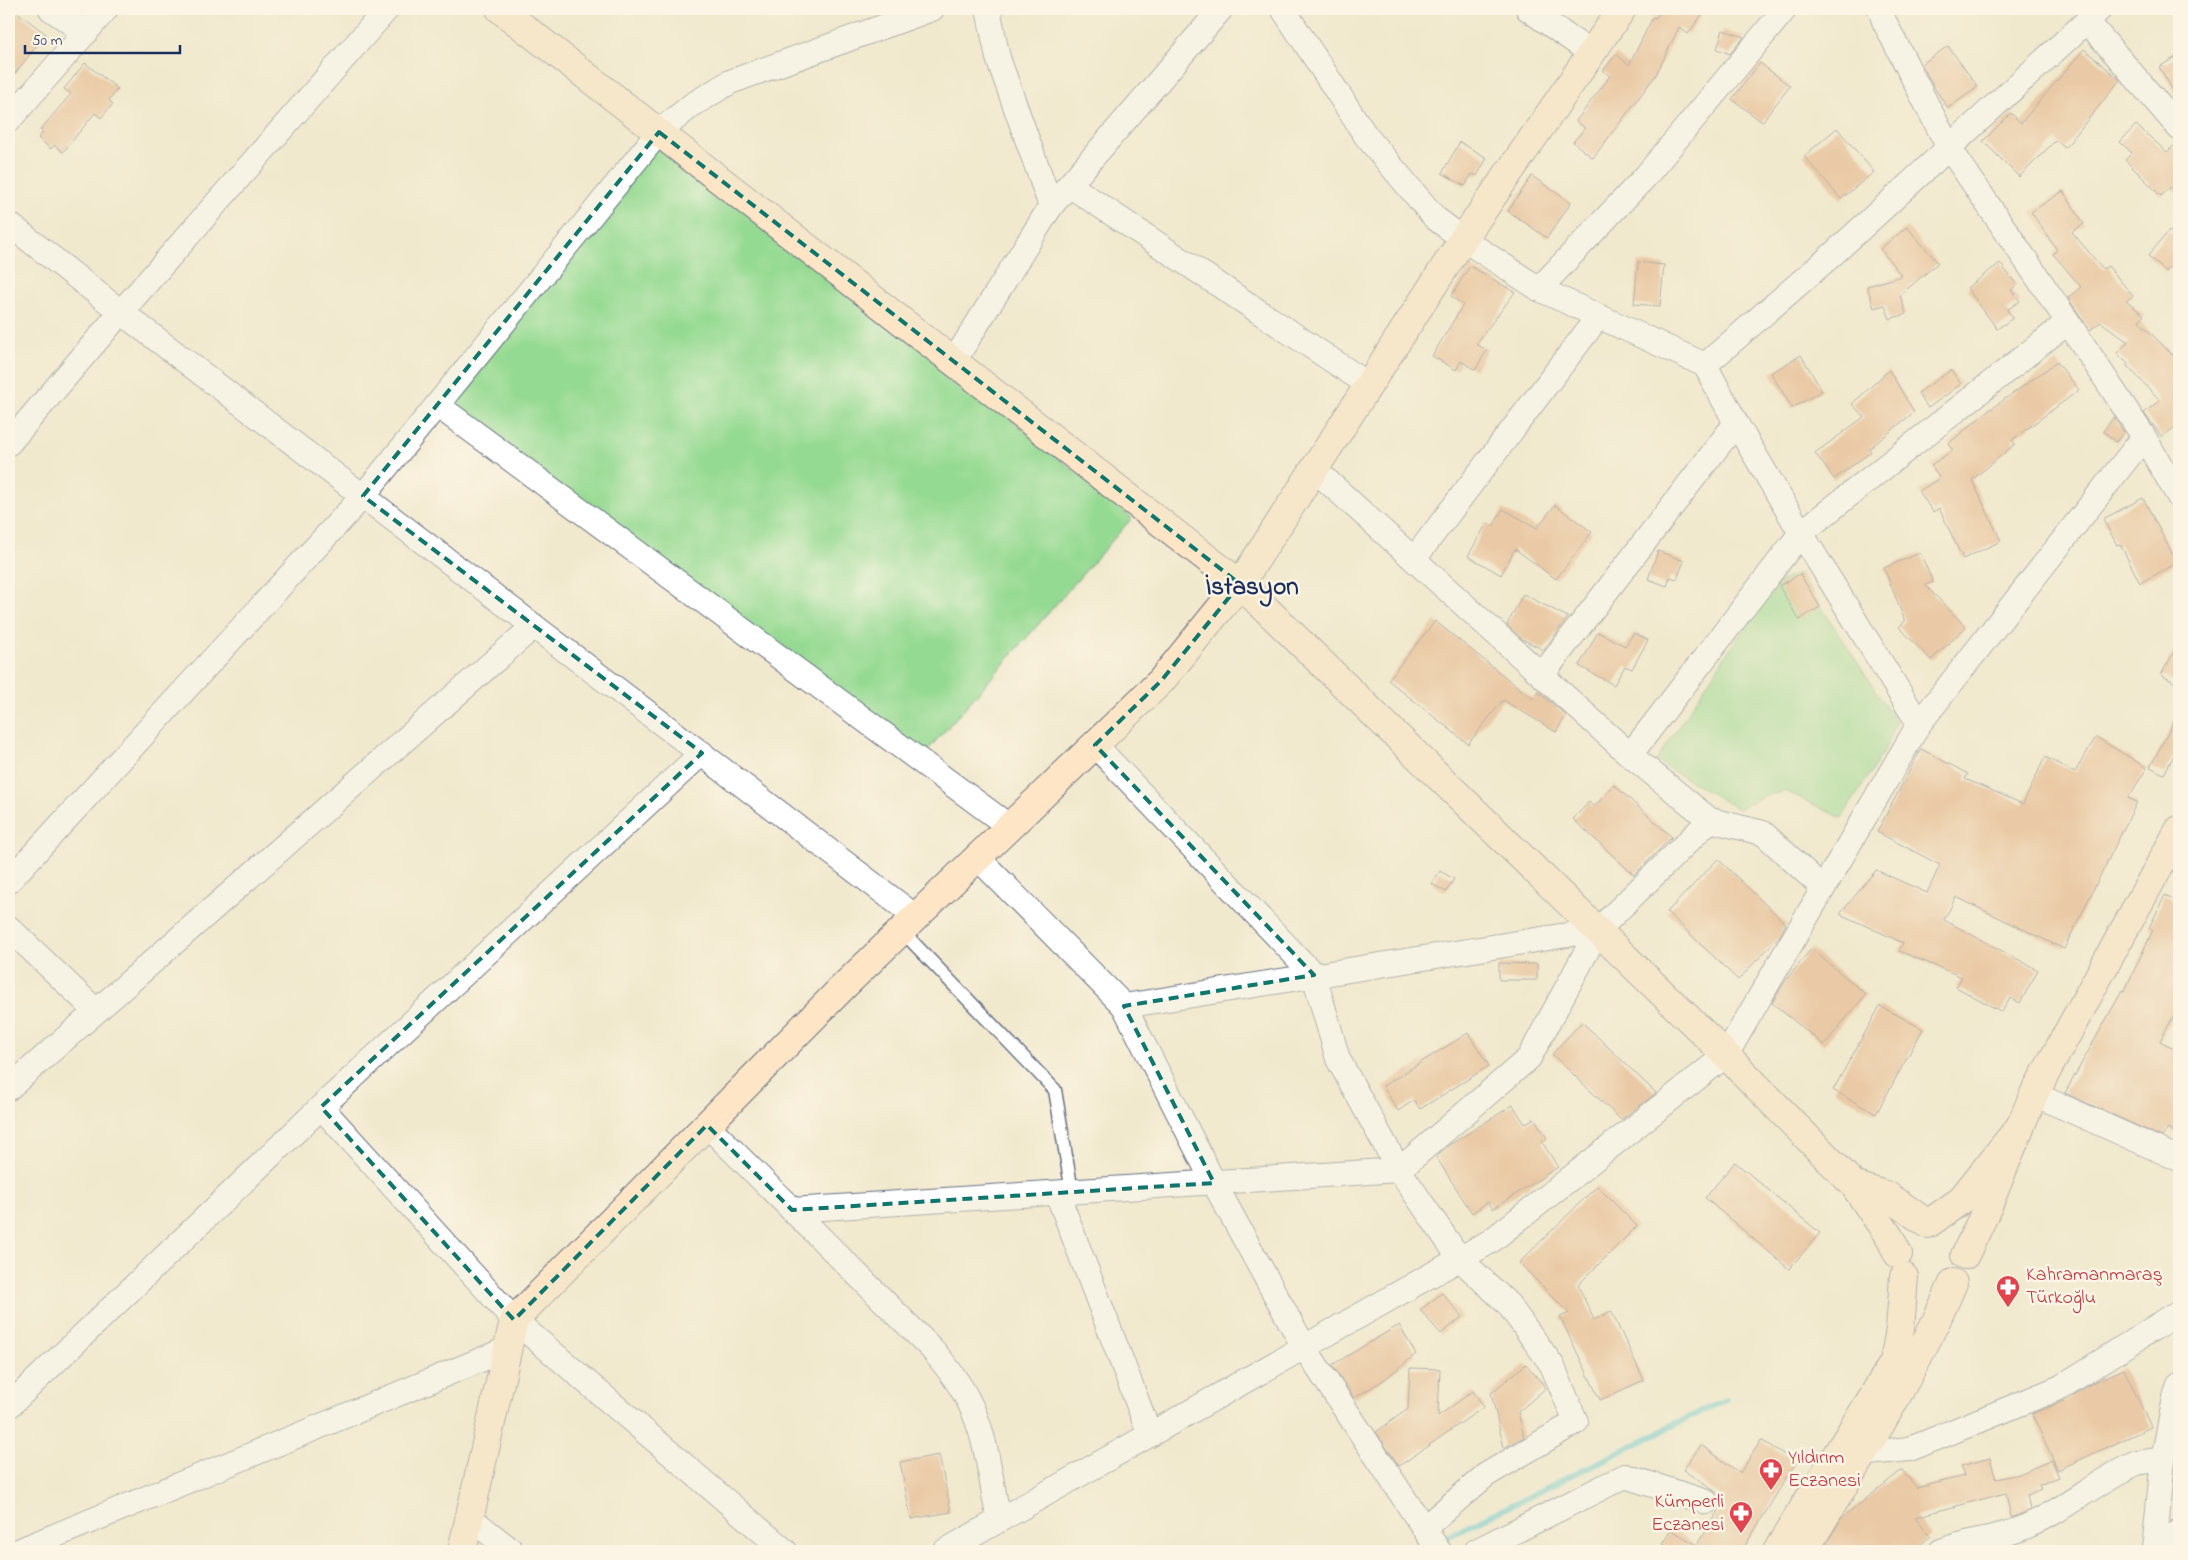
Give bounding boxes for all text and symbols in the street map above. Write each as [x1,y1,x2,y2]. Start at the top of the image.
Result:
scale bar [25,22,180,54]
text: 50 m [32,30,63,52]
district label: İstasyon [1205,570,1299,607]
place label: Kahramanmaraş Türkoğlu [2026,1261,2163,1314]
pharmacy icon: Kahramanmaraş Türkoğlu [1995,1274,2021,1308]
place label: Yıldırım Eczanesi [1788,1444,1861,1496]
pharmacy icon: Yıldırım Eczanesi [1758,1457,1784,1491]
place label: Kümperli Eczanesi [1651,1488,1724,1540]
pharmacy icon: Kümperli Eczanesi [1728,1500,1754,1534]

